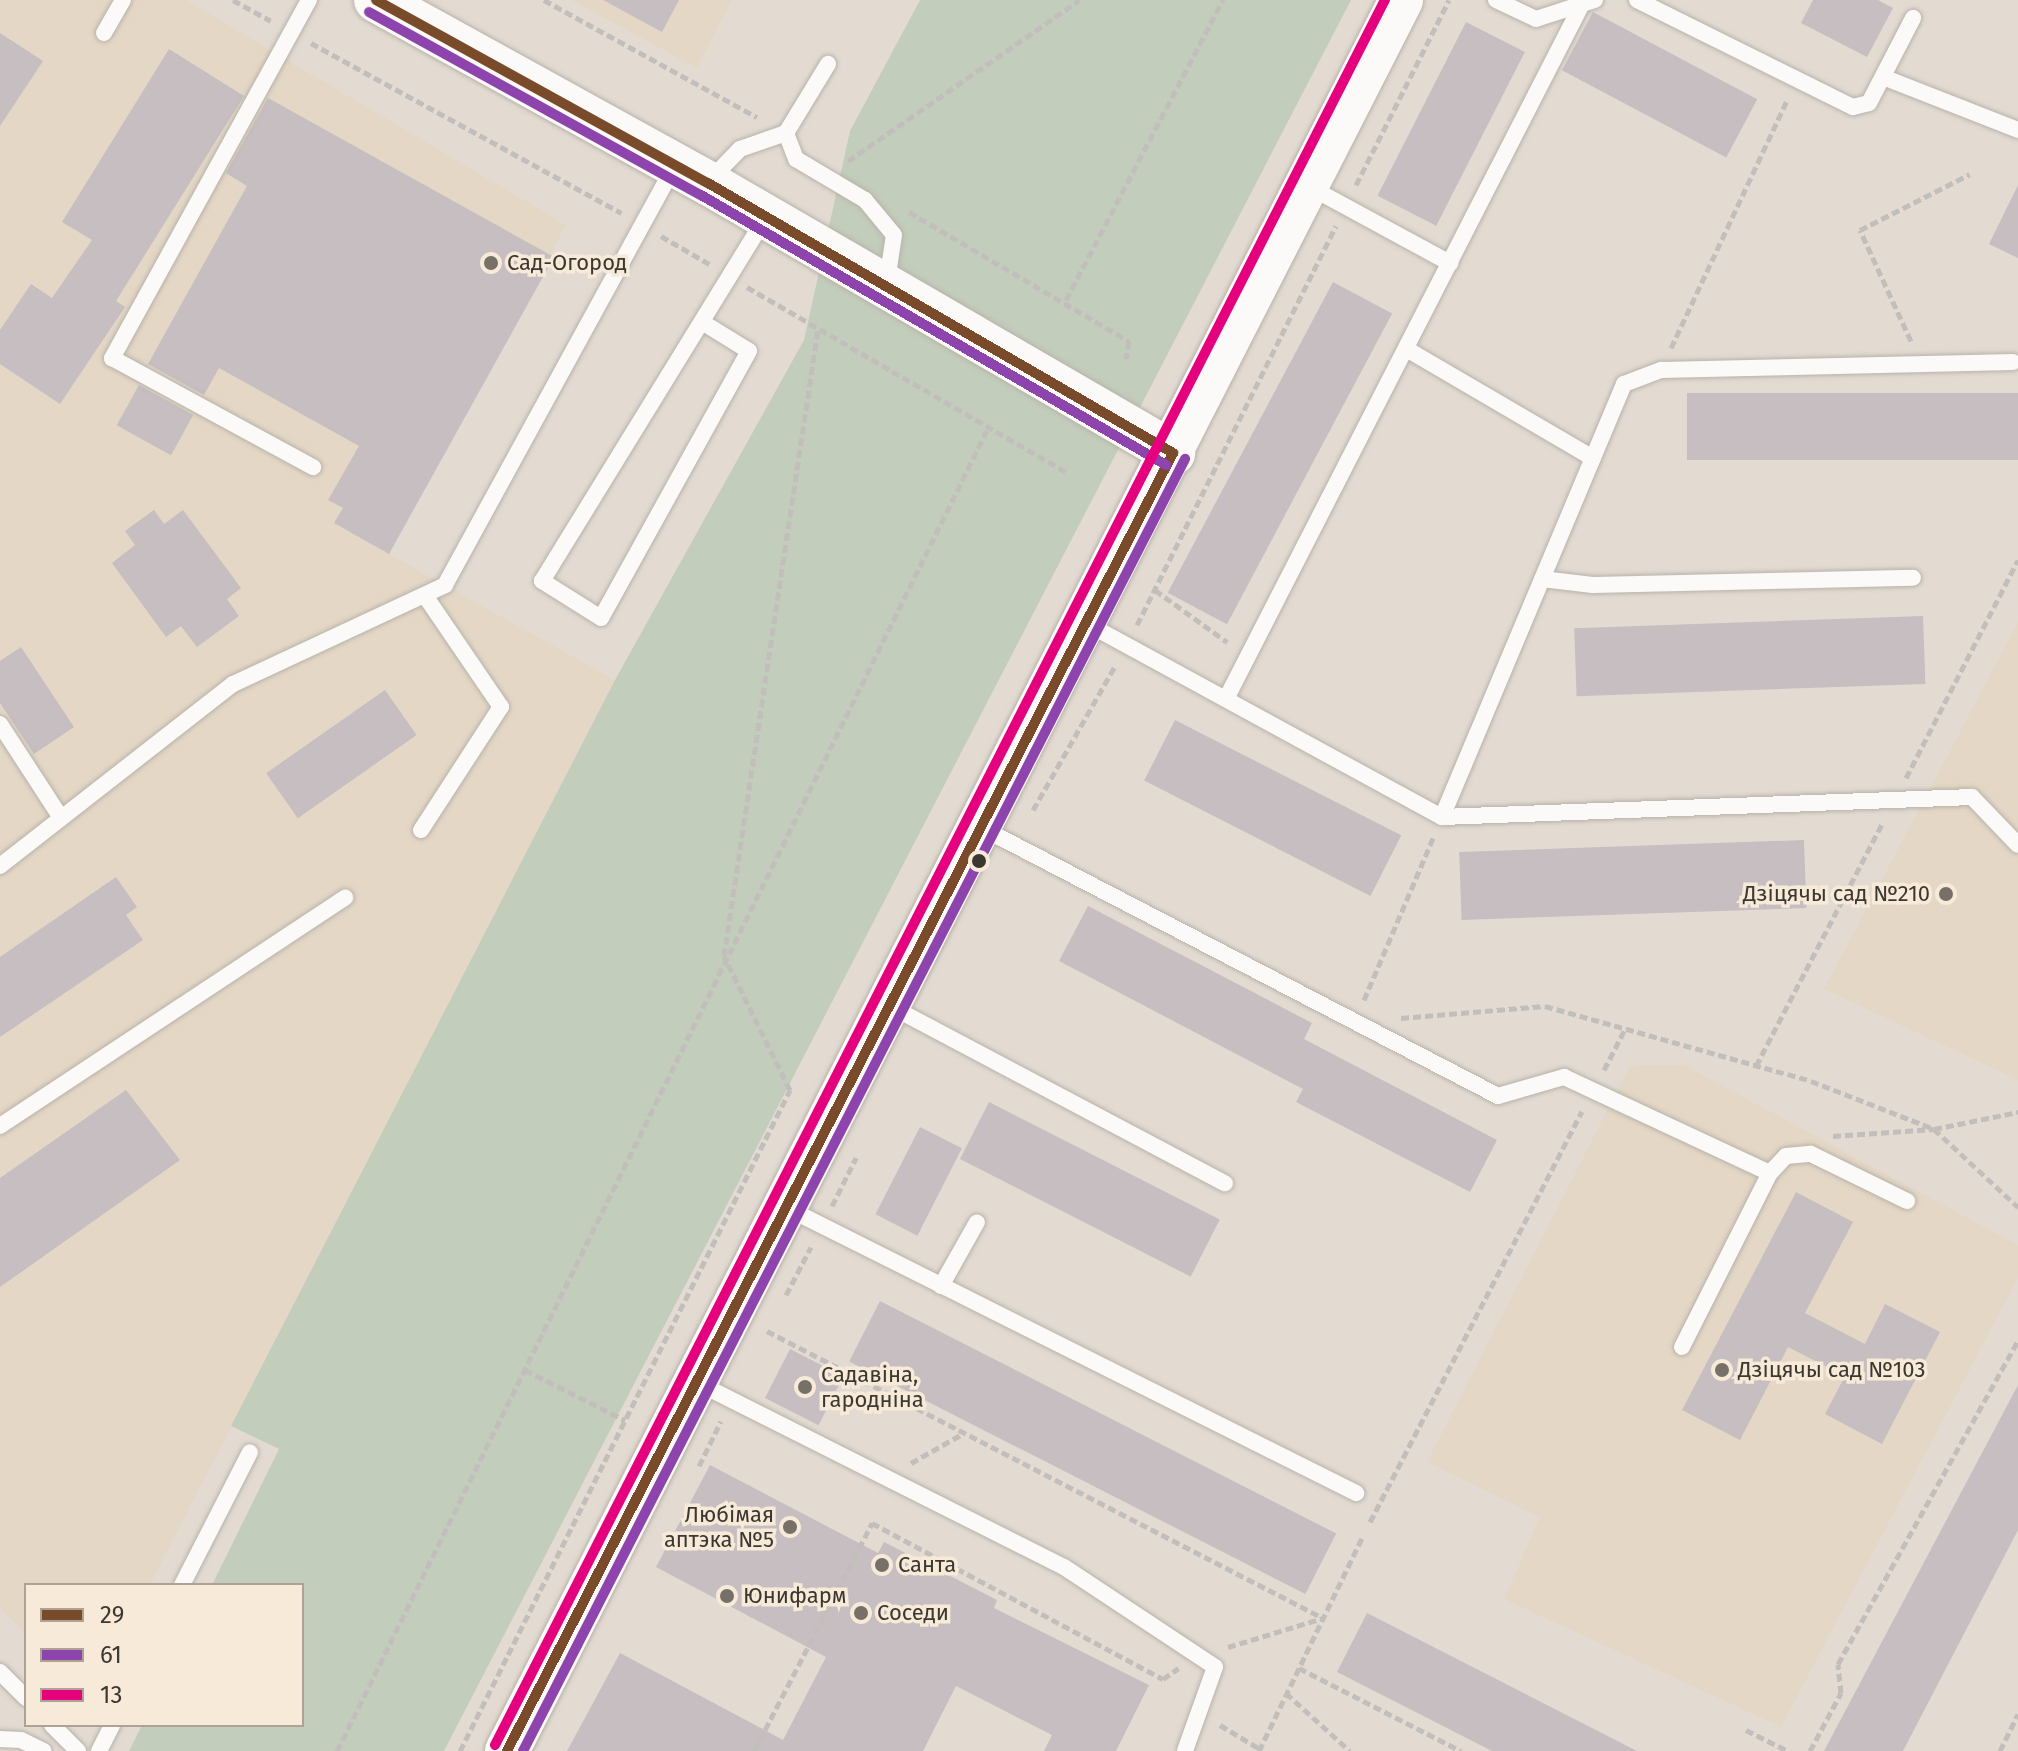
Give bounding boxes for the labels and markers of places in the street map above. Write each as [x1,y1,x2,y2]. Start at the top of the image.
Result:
place label: Сад-Огород [507,250,627,276]
marker: Сад-Огород [482,254,500,272]
unlabelled marker [971,853,987,869]
place label: Дзіцячы сад №210 [1743,881,1930,907]
marker: Дзіцячы сад №210 [1937,885,1955,903]
place label: Дзіцячы сад №103 [1738,1357,1925,1383]
place label: Садавіна, гародніна [821,1361,924,1412]
marker: Дзіцячы сад №103 [1713,1361,1731,1379]
marker: Садавіна, гародніна [796,1378,814,1396]
place label: Любімая аптэка №5 [664,1501,774,1552]
marker: Любімая аптэка №5 [781,1518,799,1536]
place label: Санта [898,1552,956,1578]
marker: Санта [873,1556,891,1574]
place label: Юнифарм [743,1583,847,1609]
marker: Юнифарм [718,1587,736,1605]
place label: Соседи [877,1600,949,1626]
marker: Соседи [852,1604,870,1622]

